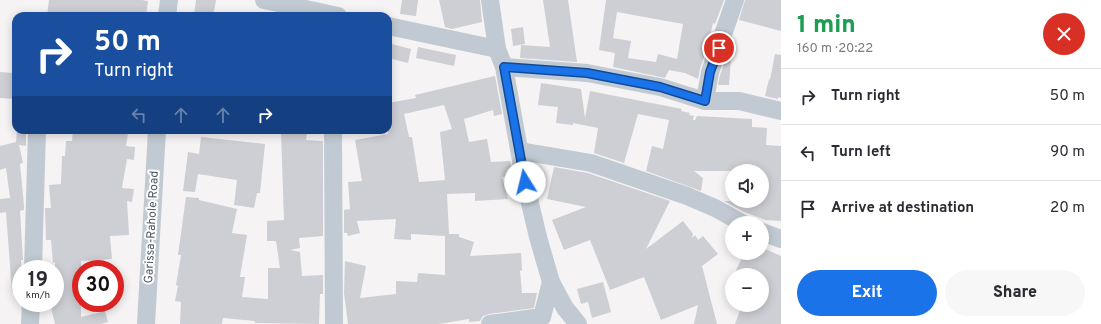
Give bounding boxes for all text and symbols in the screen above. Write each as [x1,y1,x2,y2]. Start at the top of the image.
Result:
text: 1 min [797,11,856,41]
button: close [1043,13,1085,55]
text: 50 m [94,25,161,61]
icon: right [28,28,80,80]
pin [702,31,736,65]
icon: arrive [708,37,730,59]
text: 160 m · 20:22 [797,41,873,57]
text: Turn right [94,60,174,83]
icon: right [797,86,819,108]
text: Turn right [831,87,900,106]
text: 50 m [1050,87,1085,106]
icon: left [128,104,150,126]
icon: ahead [170,104,192,126]
icon: ahead [212,104,234,126]
icon: right [254,104,276,126]
icon: left [797,142,819,164]
text: Turn left [831,143,891,162]
text: 90 m [1050,143,1085,162]
position arrow [504,161,546,203]
map controls [725,164,769,312]
button: sound [725,164,769,208]
street label: Garissa-Rahole Road [141,170,163,284]
icon: arrive [797,198,819,220]
text: Arrive at destination [831,199,974,218]
text: 20 m [1050,199,1085,218]
button: + [725,216,769,260]
speed limit sign: 30 [72,260,124,312]
text: 19 [28,268,48,294]
button: − [725,268,769,312]
button: Exit [797,270,937,316]
button: Share [945,270,1085,316]
text: km/h [26,289,50,302]

